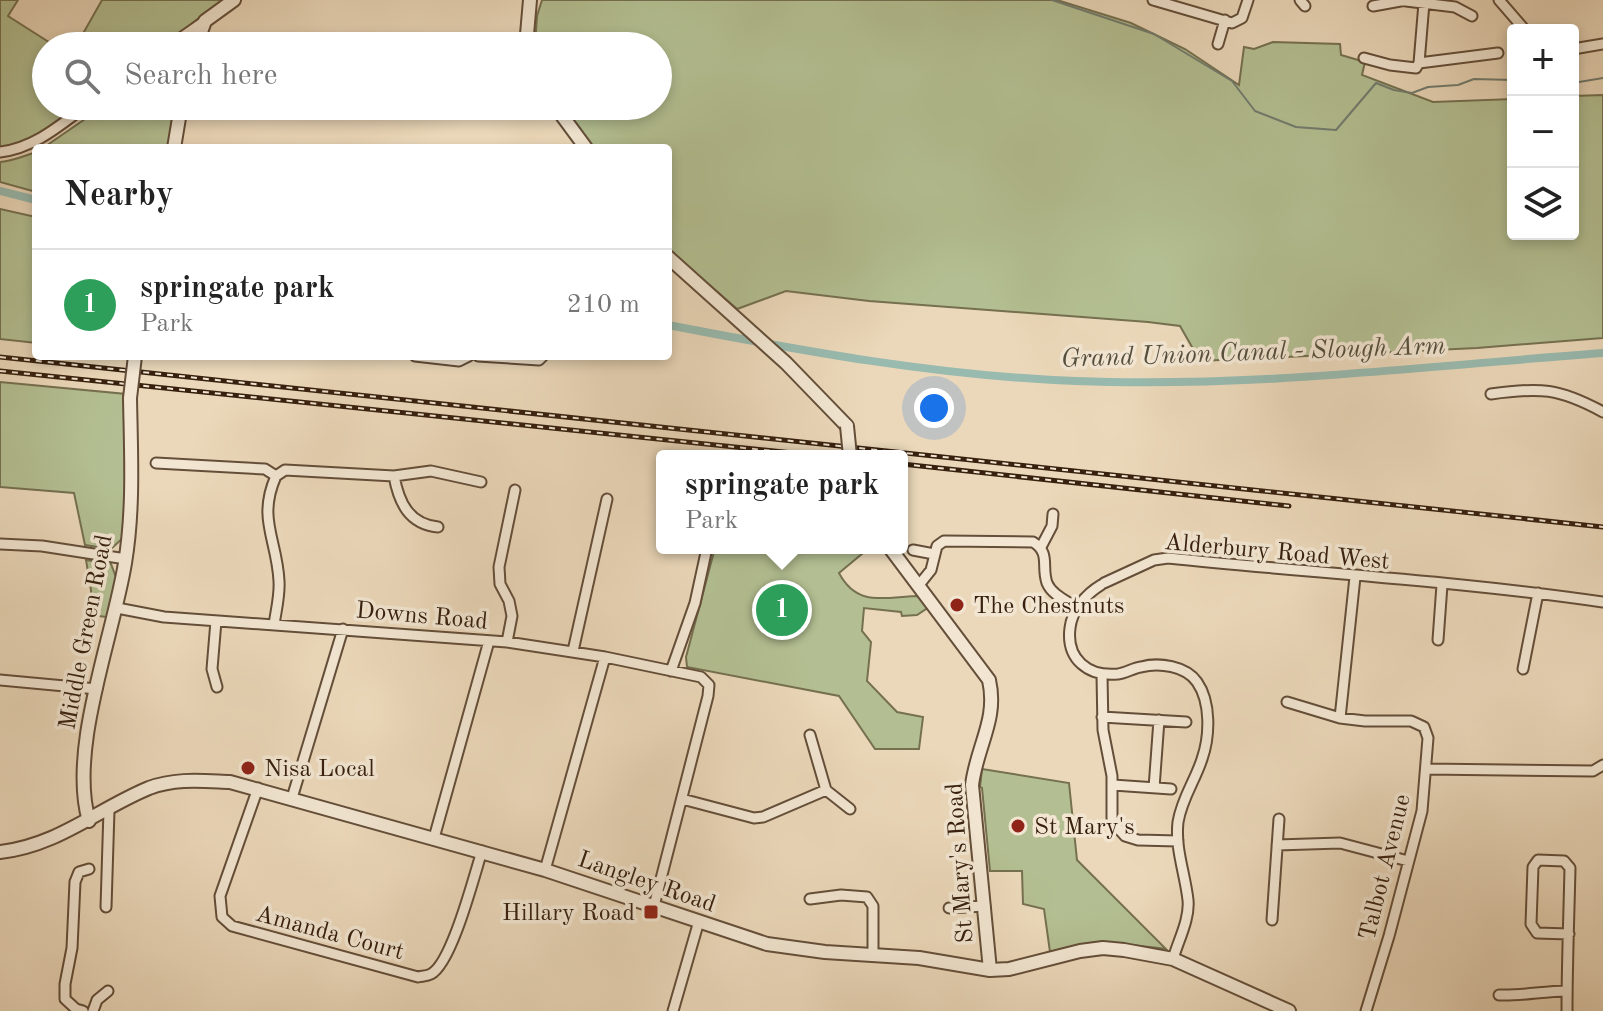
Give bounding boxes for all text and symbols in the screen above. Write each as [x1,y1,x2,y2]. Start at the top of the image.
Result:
map controls [1507,24,1579,240]
button: + [1507,24,1579,96]
search box [32,32,672,120]
icon: search [60,54,104,98]
text: Search here [124,61,278,91]
button: − [1507,96,1579,168]
button: layers [1507,168,1579,240]
text: Nearby [64,179,174,213]
text: springate park [140,274,335,304]
text: 1 [82,292,98,318]
text: 210 m [567,292,640,318]
text: Park [140,311,194,337]
water label: Grand Union Canal - Slough Arm [1060,333,1446,373]
your location [914,388,954,428]
popup [656,450,908,554]
text: springate park [685,471,879,501]
text: Park [685,508,738,534]
street label: Alderbury Road West [1163,531,1390,575]
street label: Middle Green Road [56,533,118,732]
pin: 1 [756,580,808,640]
place label: The Chestnuts [973,595,1125,619]
marker: The Chestnuts [948,596,966,614]
street label: Downs Road [355,599,489,635]
place label: Nisa Local [264,758,375,782]
marker: Nisa Local [239,759,257,777]
street label: St Mary's Road [943,782,979,944]
street label: Talbot Avenue [1356,792,1416,943]
place label: St Mary's [1034,816,1135,840]
marker: St Mary's [1009,817,1027,835]
street label: Langley Road [574,848,718,918]
place label: Hillary Road [502,902,635,926]
street label: Amanda Court [253,903,406,965]
marker: Hillary Road [642,903,660,921]

